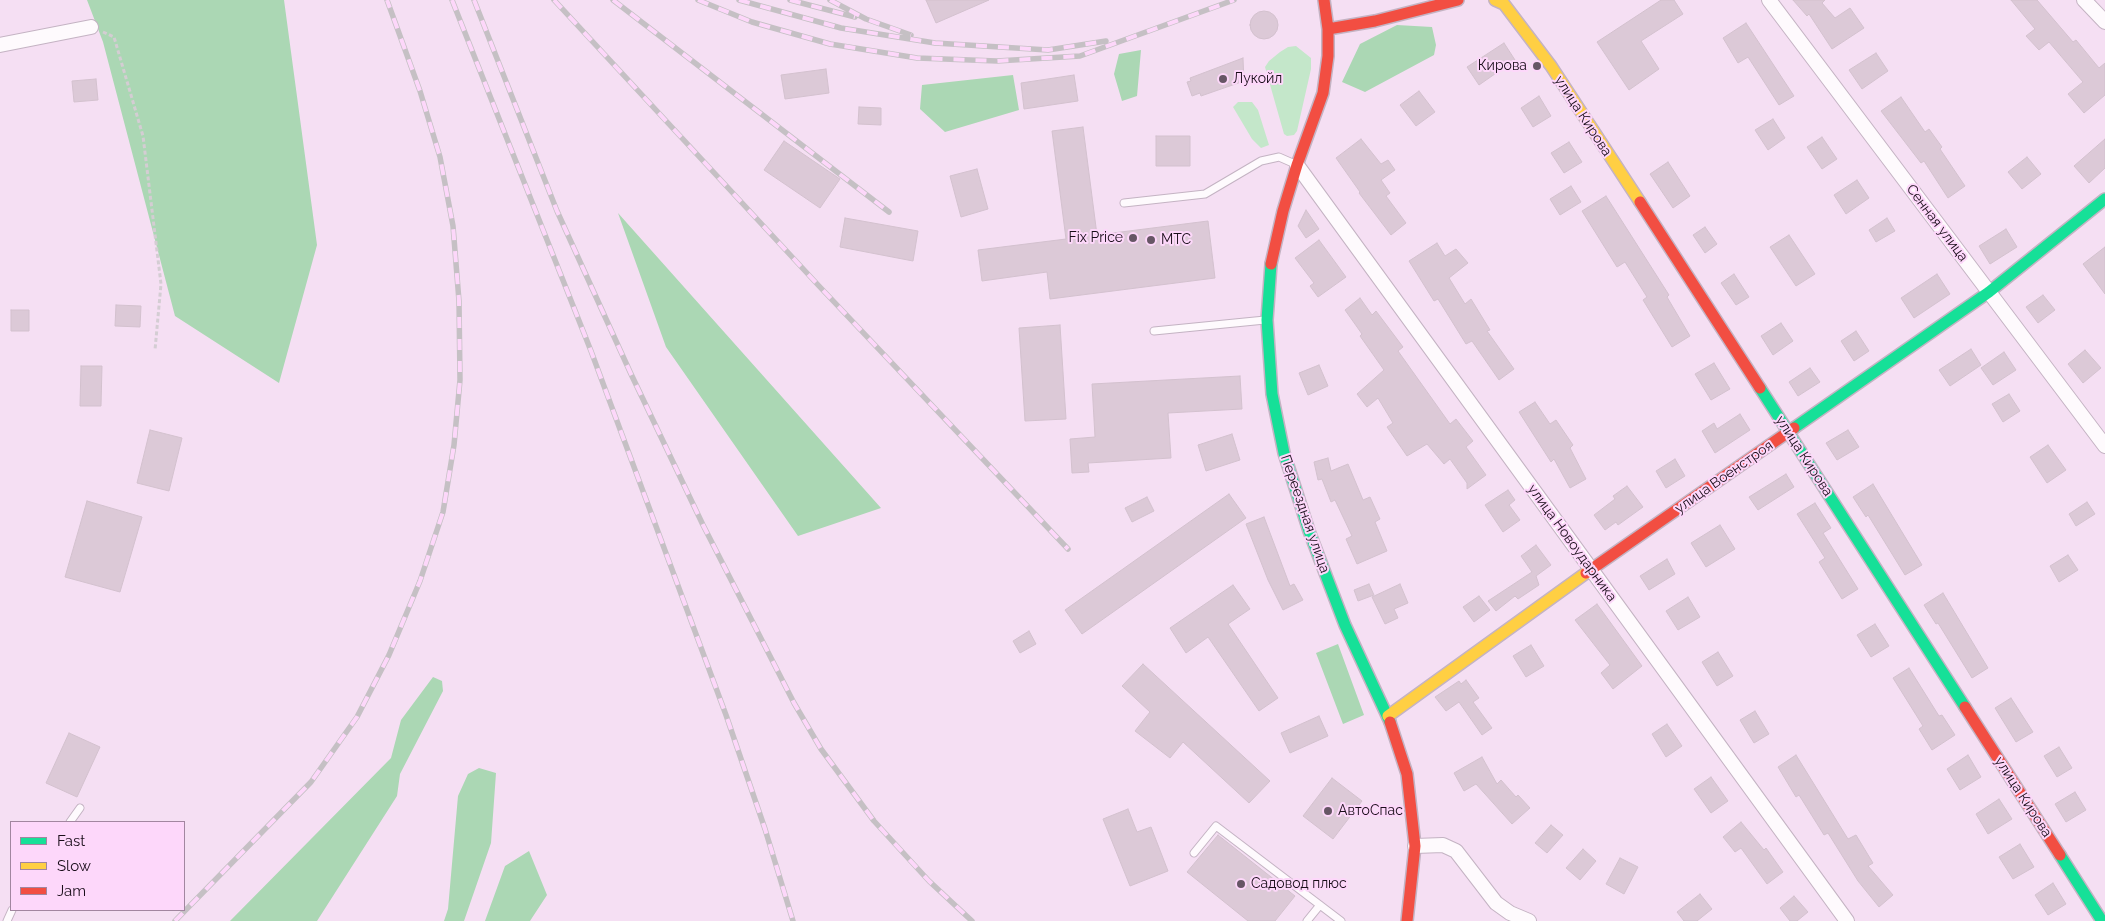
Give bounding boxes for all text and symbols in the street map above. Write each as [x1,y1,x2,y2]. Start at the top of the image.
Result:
place label: Кирова [1478,58,1527,74]
marker: Кирова [1531,60,1543,72]
place label: Лукойл [1233,71,1282,87]
marker: Лукойл [1217,73,1229,85]
street label: улица Кирова [1551,73,1615,159]
street label: Сенная улица [1903,181,1971,265]
place label: Fix Price [1069,230,1123,246]
marker: Fix Price [1127,232,1139,244]
place label: МТС [1161,232,1191,248]
marker: МТС [1145,234,1157,246]
street label: улица Кирова [1772,413,1836,499]
street label: улица Военстроя [1672,437,1776,517]
street label: Переездная улица [1277,453,1333,575]
street label: улица Новоударника [1524,481,1620,605]
street label: улица Кирова [1991,754,2055,840]
place label: АвтоСпас [1338,803,1403,819]
marker: АвтоСпас [1322,805,1334,817]
legend [10,821,185,911]
text: Fast [57,832,85,850]
text: Slow [57,857,91,875]
place label: Садовод плюс [1251,876,1347,892]
marker: Садовод плюс [1235,878,1247,890]
text: Jam [57,882,86,900]

